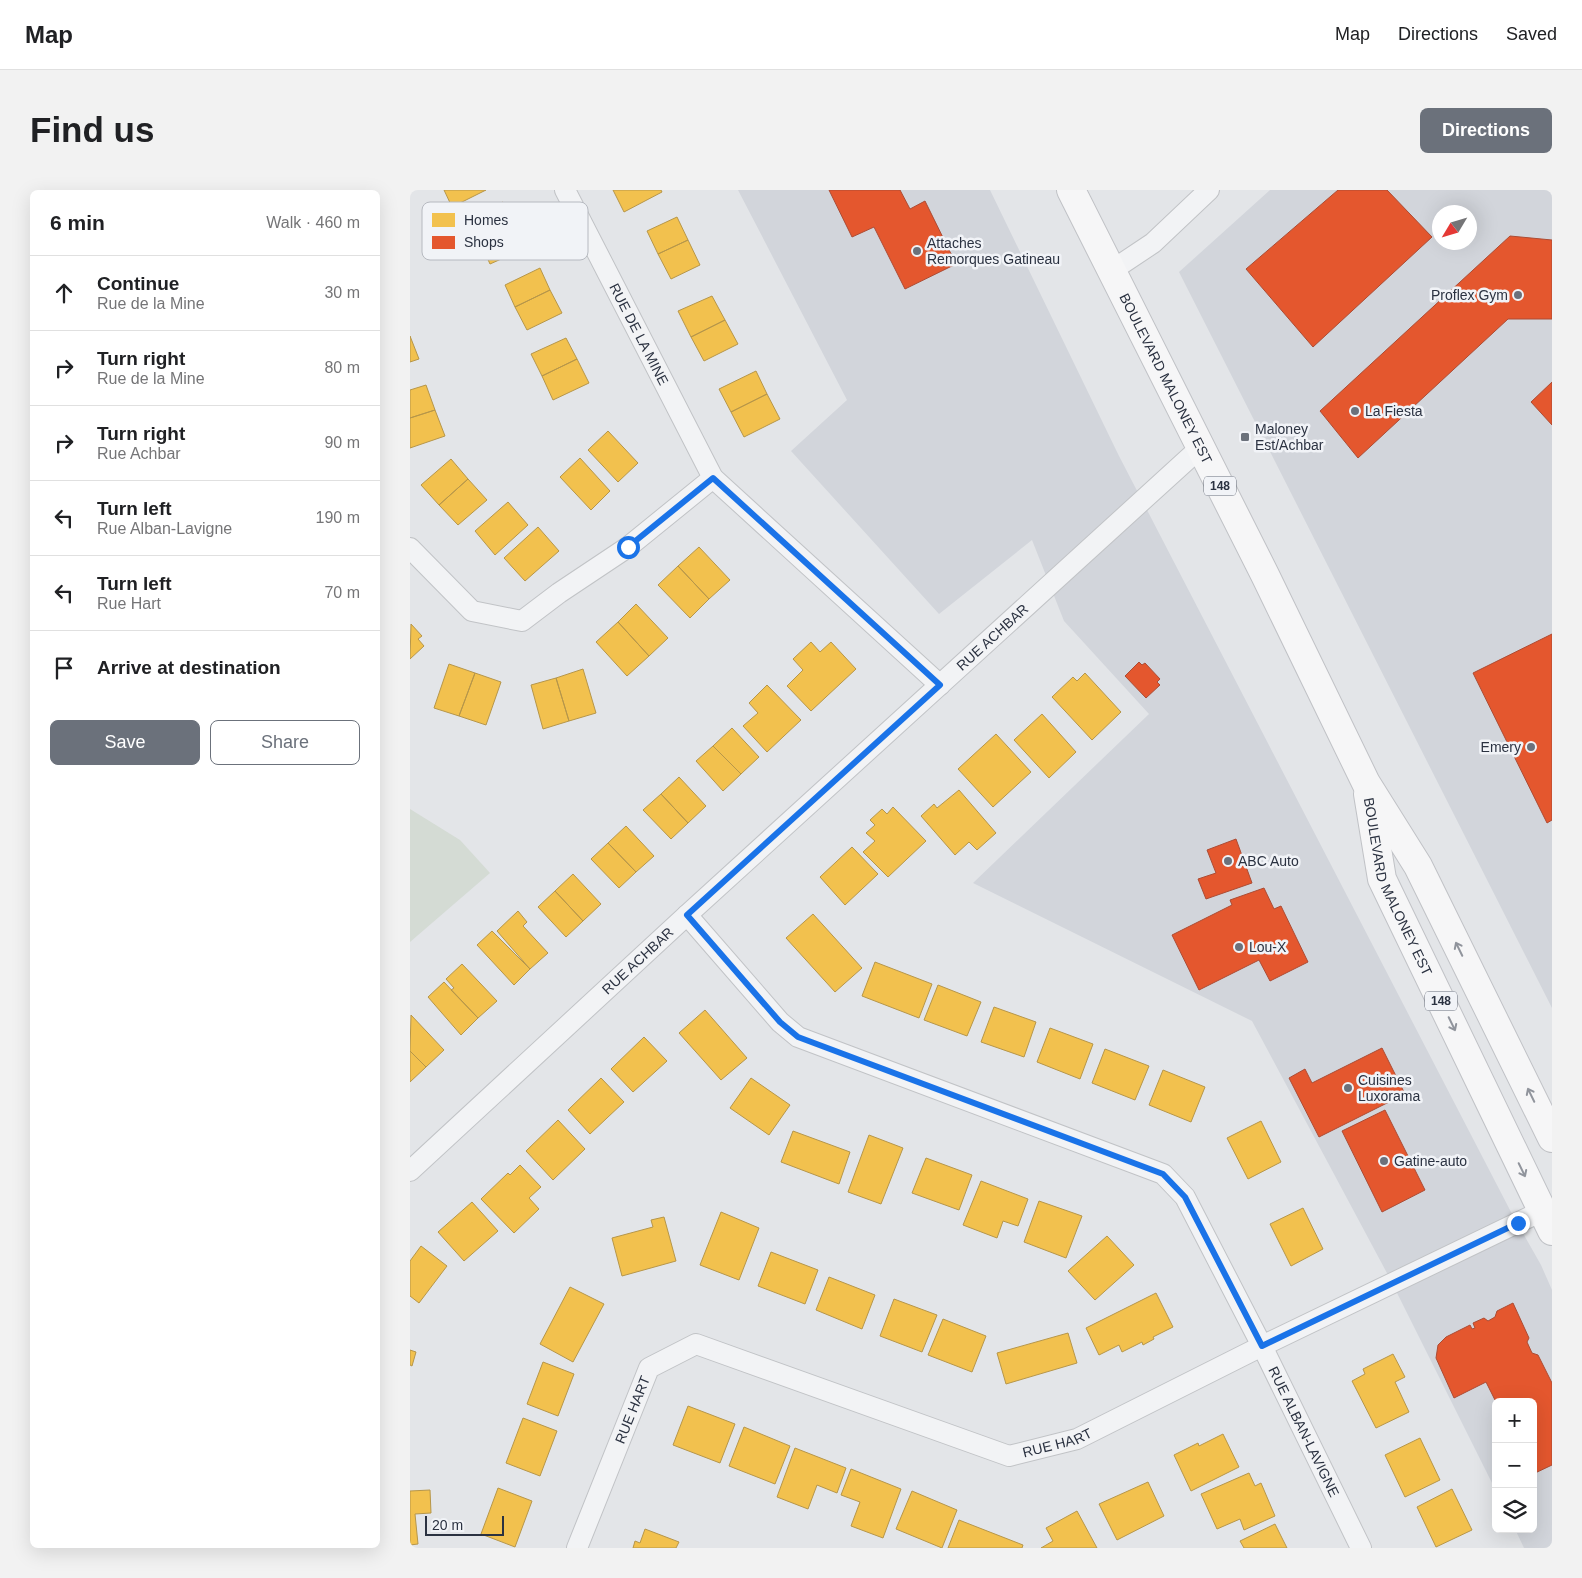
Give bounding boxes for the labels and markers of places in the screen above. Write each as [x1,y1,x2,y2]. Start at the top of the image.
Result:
place label: Attaches Remorques Gatineau [927,235,1060,267]
marker: Attaches Remorques Gatineau [911,245,923,257]
place label: Proflex Gym [1431,287,1508,303]
marker: Proflex Gym [1512,289,1524,301]
place label: La Fiesta [1365,403,1423,419]
marker: La Fiesta [1349,405,1361,417]
place label: Maloney Est/Achbar [1255,421,1324,453]
marker: Maloney Est/Achbar [1239,431,1251,443]
place label: Emery [1481,739,1521,755]
marker: Emery [1525,741,1537,753]
place label: ABC Auto [1238,853,1299,869]
marker: ABC Auto [1222,855,1234,867]
place label: Lou-X [1249,939,1287,955]
marker: Lou-X [1233,941,1245,953]
place label: Cuisines Luxorama [1358,1072,1420,1104]
marker: Cuisines Luxorama [1342,1082,1354,1094]
place label: Gatine-auto [1394,1153,1467,1169]
marker: Gatine-auto [1378,1155,1390,1167]

